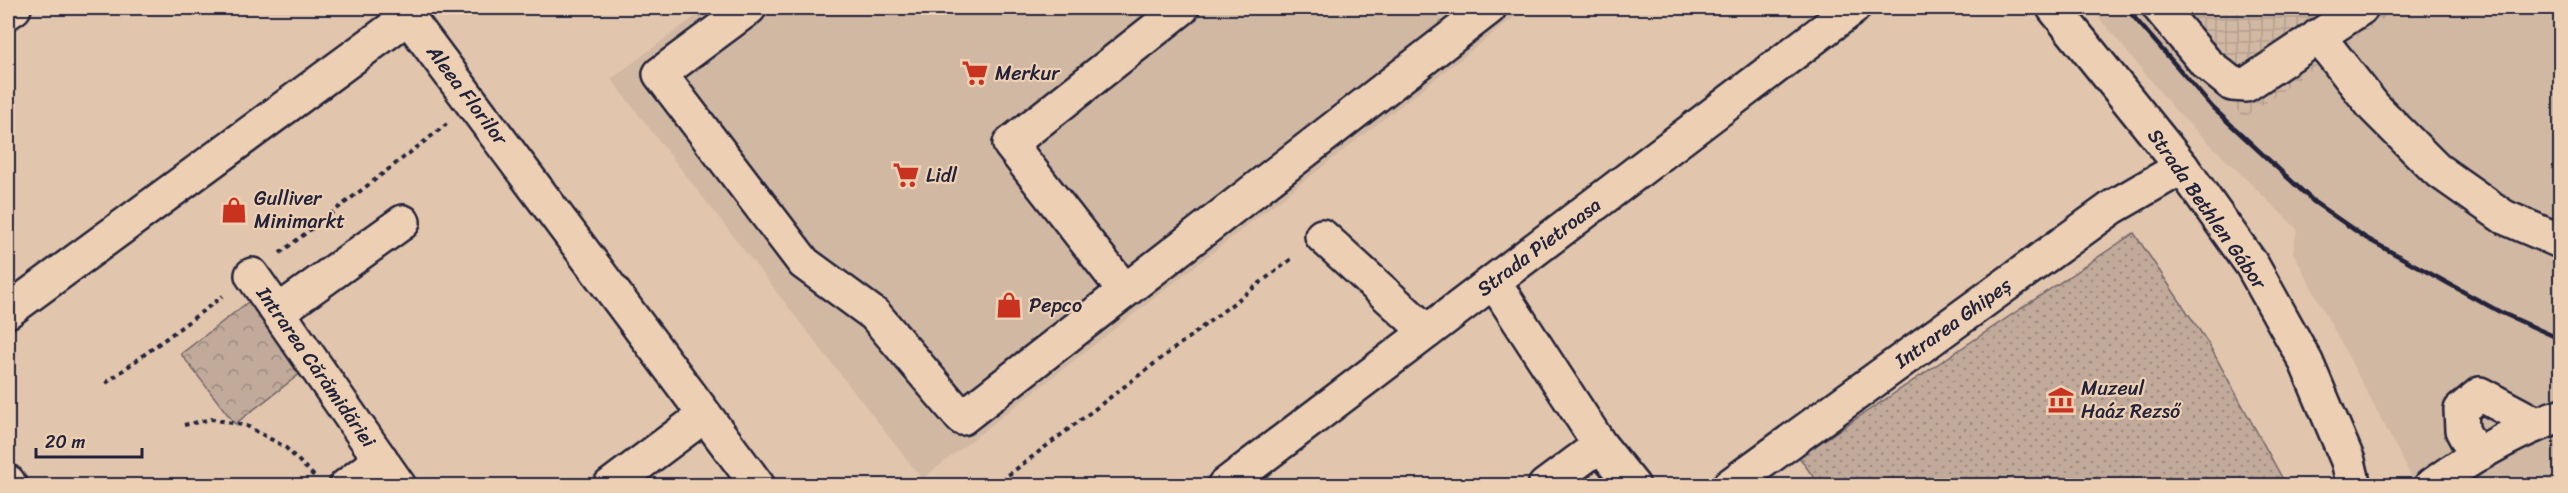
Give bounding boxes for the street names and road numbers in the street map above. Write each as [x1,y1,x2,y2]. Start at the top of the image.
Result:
street label: Aleea Florilor [417,36,518,154]
street label: Strada Bethlen Gábor [2138,121,2276,298]
street label: Strada Pietroasa [1469,188,1609,306]
street label: Intrarea Ghipeș [1886,268,2020,378]
street label: Intrarea Cărămidăriei [246,278,386,456]

